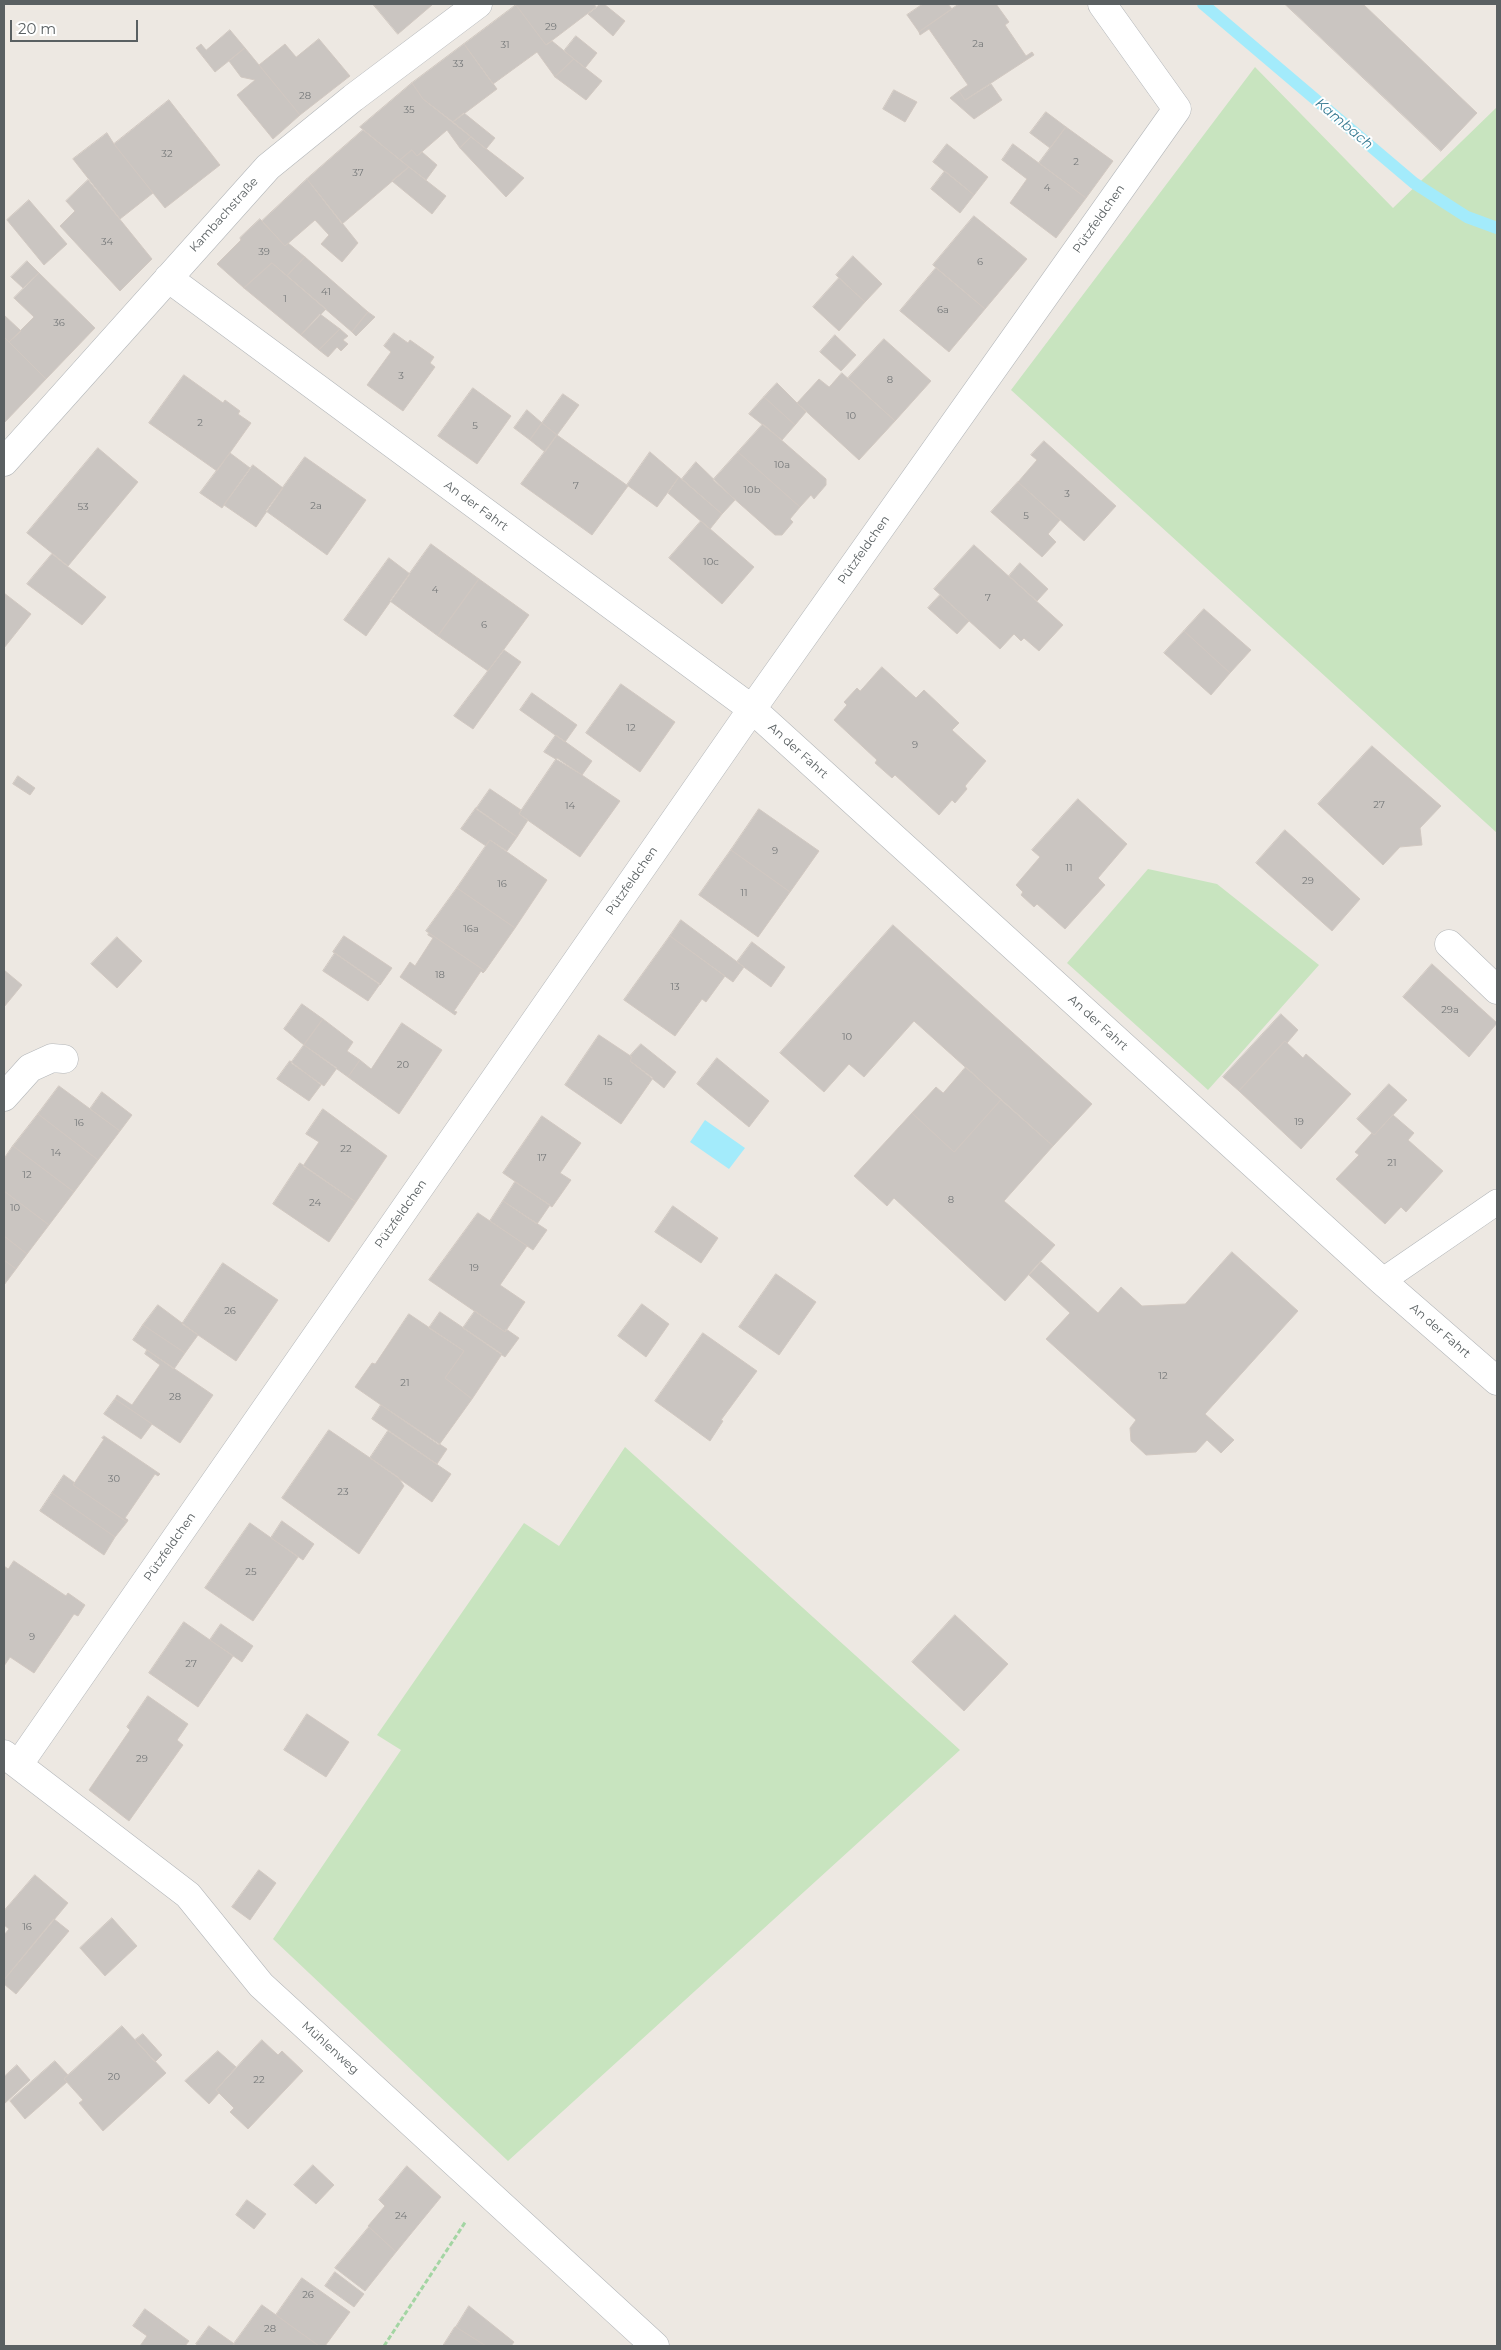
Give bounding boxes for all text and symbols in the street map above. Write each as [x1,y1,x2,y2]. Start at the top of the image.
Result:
scale bar [12,10,140,42]
text: 20 m [18,19,56,38]
house number: 29 [545,21,557,33]
house number: 2a [972,38,984,50]
house number: 31 [500,39,510,51]
house number: 33 [452,58,464,70]
house number: 28 [299,90,311,102]
water label: Kambach [1312,95,1376,153]
house number: 35 [403,104,415,116]
house number: 32 [161,148,173,160]
house number: 2 [1073,156,1079,168]
house number: 37 [352,167,364,179]
street label: Kambachstraße [187,175,261,255]
house number: 4 [1044,182,1050,194]
street label: Pützfeldchen [1070,182,1128,256]
house number: 34 [101,236,113,248]
house number: 39 [258,246,270,258]
house number: 6 [977,256,983,268]
house number: 41 [321,286,331,298]
house number: 1 [283,293,287,305]
house number: 6a [937,304,949,316]
house number: 36 [53,317,65,329]
house number: 3 [398,370,404,382]
house number: 8 [887,374,893,386]
house number: 10 [846,410,856,422]
house number: 2 [197,417,203,429]
house number: 5 [472,420,478,432]
house number: 10a [774,459,790,471]
street label: An der Fahrt [441,478,511,534]
house number: 7 [573,480,579,492]
house number: 10b [743,484,761,496]
house number: 3 [1064,488,1070,500]
house number: 2a [310,500,322,512]
house number: 53 [77,501,89,513]
house number: 5 [1023,510,1029,522]
street label: Pützfeldchen [835,513,893,587]
house number: 10c [703,556,719,568]
house number: 4 [432,584,438,596]
house number: 7 [985,592,991,604]
house number: 6 [481,619,487,631]
street label: An der Fahrt [765,720,831,782]
house number: 12 [626,722,636,734]
house number: 9 [912,739,918,751]
house number: 27 [1373,799,1385,811]
house number: 14 [565,800,575,812]
street label: Pützfeldchen [603,844,661,918]
house number: 9 [772,845,778,857]
house number: 11 [1065,862,1073,874]
house number: 29 [1302,875,1314,887]
house number: 16 [497,878,507,890]
house number: 11 [740,887,748,899]
house number: 16a [463,923,479,935]
house number: 18 [435,969,445,981]
house number: 13 [670,981,680,993]
street label: An der Fahrt [1065,992,1131,1054]
house number: 29a [1441,1004,1459,1016]
house number: 10 [842,1031,852,1043]
house number: 20 [397,1059,409,1071]
house number: 15 [603,1076,613,1088]
house number: 19 [1294,1116,1304,1128]
house number: 16 [74,1117,84,1129]
house number: 22 [340,1143,352,1155]
house number: 14 [51,1147,61,1159]
house number: 17 [537,1152,547,1164]
house number: 21 [1387,1157,1397,1169]
house number: 12 [22,1169,32,1181]
street label: Pützfeldchen [372,1177,430,1251]
house number: 8 [948,1194,954,1206]
house number: 24 [309,1197,321,1209]
house number: 10 [10,1202,20,1214]
house number: 19 [469,1262,479,1274]
street label: An der Fahrt [1407,1301,1473,1361]
house number: 26 [224,1305,236,1317]
house number: 12 [1158,1370,1168,1382]
house number: 21 [400,1377,410,1389]
house number: 28 [169,1391,181,1403]
house number: 30 [108,1473,120,1485]
house number: 23 [337,1486,349,1498]
street label: Pützfeldchen [141,1510,199,1584]
house number: 25 [245,1566,257,1578]
house number: 9 [29,1631,35,1643]
house number: 27 [185,1658,197,1670]
house number: 29 [136,1753,148,1765]
house number: 16 [22,1921,32,1933]
street label: Mühlenweg [298,2019,362,2077]
house number: 20 [108,2071,120,2083]
house number: 22 [253,2074,265,2086]
house number: 24 [395,2210,407,2222]
house number: 26 [302,2289,314,2301]
house number: 28 [264,2323,276,2335]

